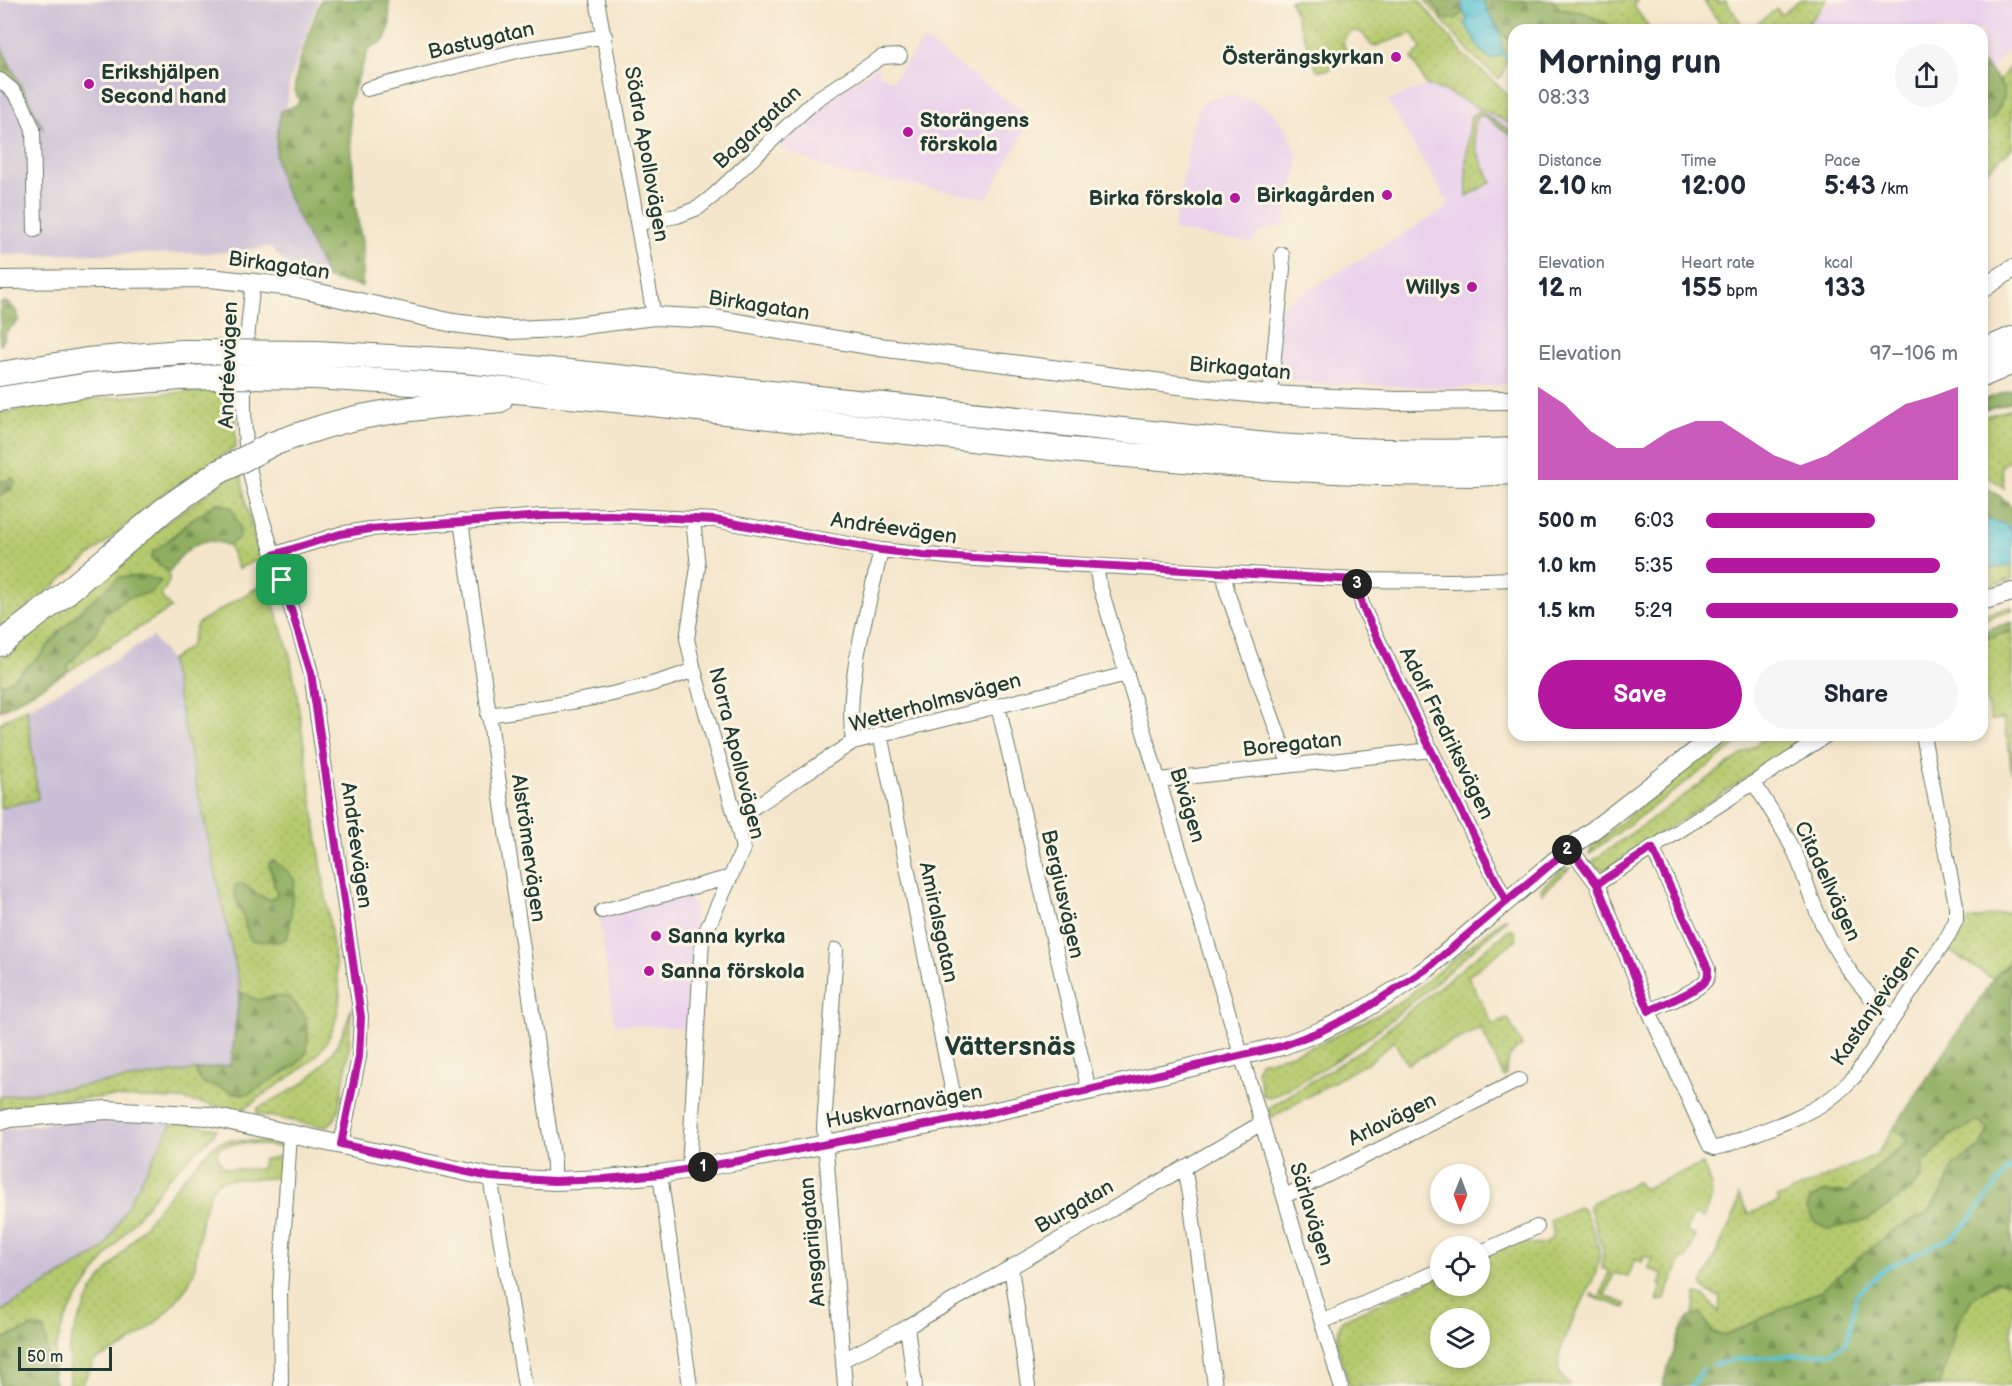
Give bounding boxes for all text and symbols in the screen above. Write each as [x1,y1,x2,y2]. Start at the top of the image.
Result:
street label: Bastugatan [426,16,537,65]
text: Morning run [1538,43,1721,83]
button: share [1895,44,1958,107]
place label: Österängskyrkan [1222,45,1384,70]
marker: Österängskyrkan [1389,50,1403,64]
place label: Erikshjälpen Second hand [101,60,226,109]
street label: Södra Apollovägen [619,65,674,244]
marker: Erikshjälpen Second hand [82,77,96,91]
street label: Bagargatan [708,80,806,174]
text: 08:33 [1538,86,1590,110]
place label: Storängens förskola [920,108,1029,157]
marker: Storängens förskola [901,125,915,139]
text: Distance [1538,152,1602,171]
text: Time [1681,152,1716,171]
text: Pace [1824,152,1860,171]
text: 2.10 [1538,171,1586,202]
text: 12:00 [1681,171,1746,202]
text: 5:43 [1824,171,1876,202]
text: km [1586,180,1612,199]
text: /km [1876,180,1908,199]
place label: Birkagården [1256,183,1375,208]
place label: Birka förskola [1089,186,1223,211]
marker: Birkagården [1380,188,1394,202]
marker: Birka förskola [1228,191,1242,205]
street label: Birkagatan [227,246,331,285]
text: Elevation [1538,254,1605,273]
text: Heart rate [1681,254,1755,273]
text: kcal [1824,254,1853,273]
text: 12 [1538,273,1565,304]
text: 155 [1681,273,1722,304]
text: 133 [1824,273,1865,304]
place label: Willys [1406,275,1460,300]
marker: Willys [1465,280,1479,294]
text: m [1565,282,1582,301]
text: bpm [1722,282,1758,301]
street label: Birkagatan [706,285,811,326]
street label: Andréevägen [214,301,243,429]
text: Elevation [1538,342,1621,366]
text: 97–106 m [1870,342,1958,366]
street label: Birkagatan [1188,352,1292,385]
street label: Andréevägen [829,507,959,550]
text: 500 m [1538,509,1597,533]
text: 6:03 [1634,509,1674,533]
pin [256,554,307,605]
text: 1.0 km [1538,554,1596,578]
text: 5:35 [1634,554,1673,578]
icon: arrive [265,563,298,596]
pin: 3 [1342,569,1372,599]
text: 3 [1352,574,1362,593]
text: 1.5 km [1538,599,1595,623]
text: 5:29 [1634,599,1673,623]
street label: Adolf Fredriksvägen [1394,643,1499,824]
button: Save [1538,660,1742,729]
button: Share [1754,660,1958,729]
street label: Norra Apollovägen [703,665,770,842]
street label: Wetterholmsvägen [846,668,1024,737]
street label: Boregatan [1241,727,1343,762]
street label: Bivägen [1164,765,1211,846]
street label: Alströmervägen [506,773,551,924]
street label: Andréevägen [335,780,378,910]
street label: Citadellvägen [1789,817,1866,945]
street label: Bergiusvägen [1036,827,1089,961]
pin: 2 [1552,835,1582,865]
text: 2 [1562,840,1572,859]
street label: Amiralsgatan [914,859,964,985]
place label: Sanna kyrka [668,924,786,949]
marker: Sanna kyrka [649,929,663,943]
street label: Kastanjevägen [1826,940,1925,1071]
place label: Sanna förskola [661,959,805,984]
marker: Sanna förskola [642,964,656,978]
district label: Vättersnäs [944,1031,1076,1063]
street label: Huskvarnavägen [824,1079,985,1134]
street label: Arlavägen [1344,1087,1440,1152]
pin: 1 [688,1152,718,1182]
text: 1 [700,1157,706,1176]
street label: Särlavägen [1284,1159,1339,1269]
north arrow [1430,1164,1490,1224]
map controls [1430,1164,1490,1368]
street label: Burgatan [1030,1174,1118,1239]
street label: Ansgariigatan [794,1176,831,1308]
button: locate [1430,1236,1490,1296]
button: layers [1430,1308,1490,1368]
scale bar [18,1344,112,1372]
text: 50 m [27,1348,63,1367]

